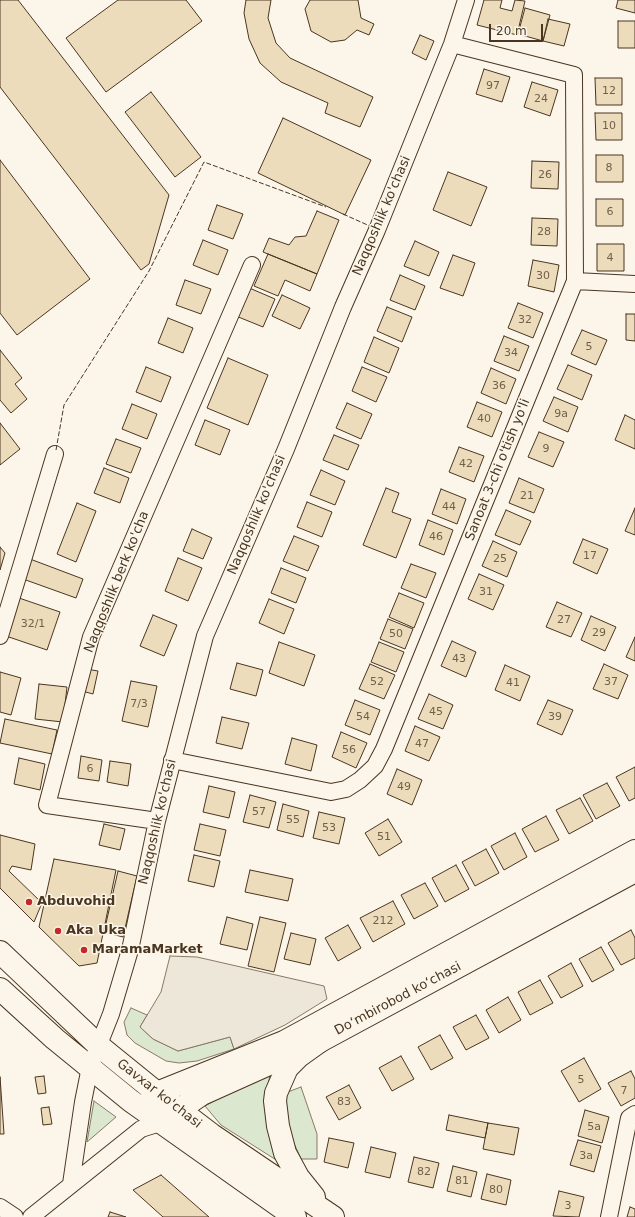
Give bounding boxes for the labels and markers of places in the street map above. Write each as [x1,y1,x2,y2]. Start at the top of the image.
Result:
place label: Abduvohid [37,894,115,910]
marker: Abduvohid [24,897,34,907]
place label: Aka Uka [66,923,126,939]
marker: Aka Uka [53,926,63,936]
place label: MaramaMarket [92,942,203,958]
marker: MaramaMarket [79,945,89,955]

